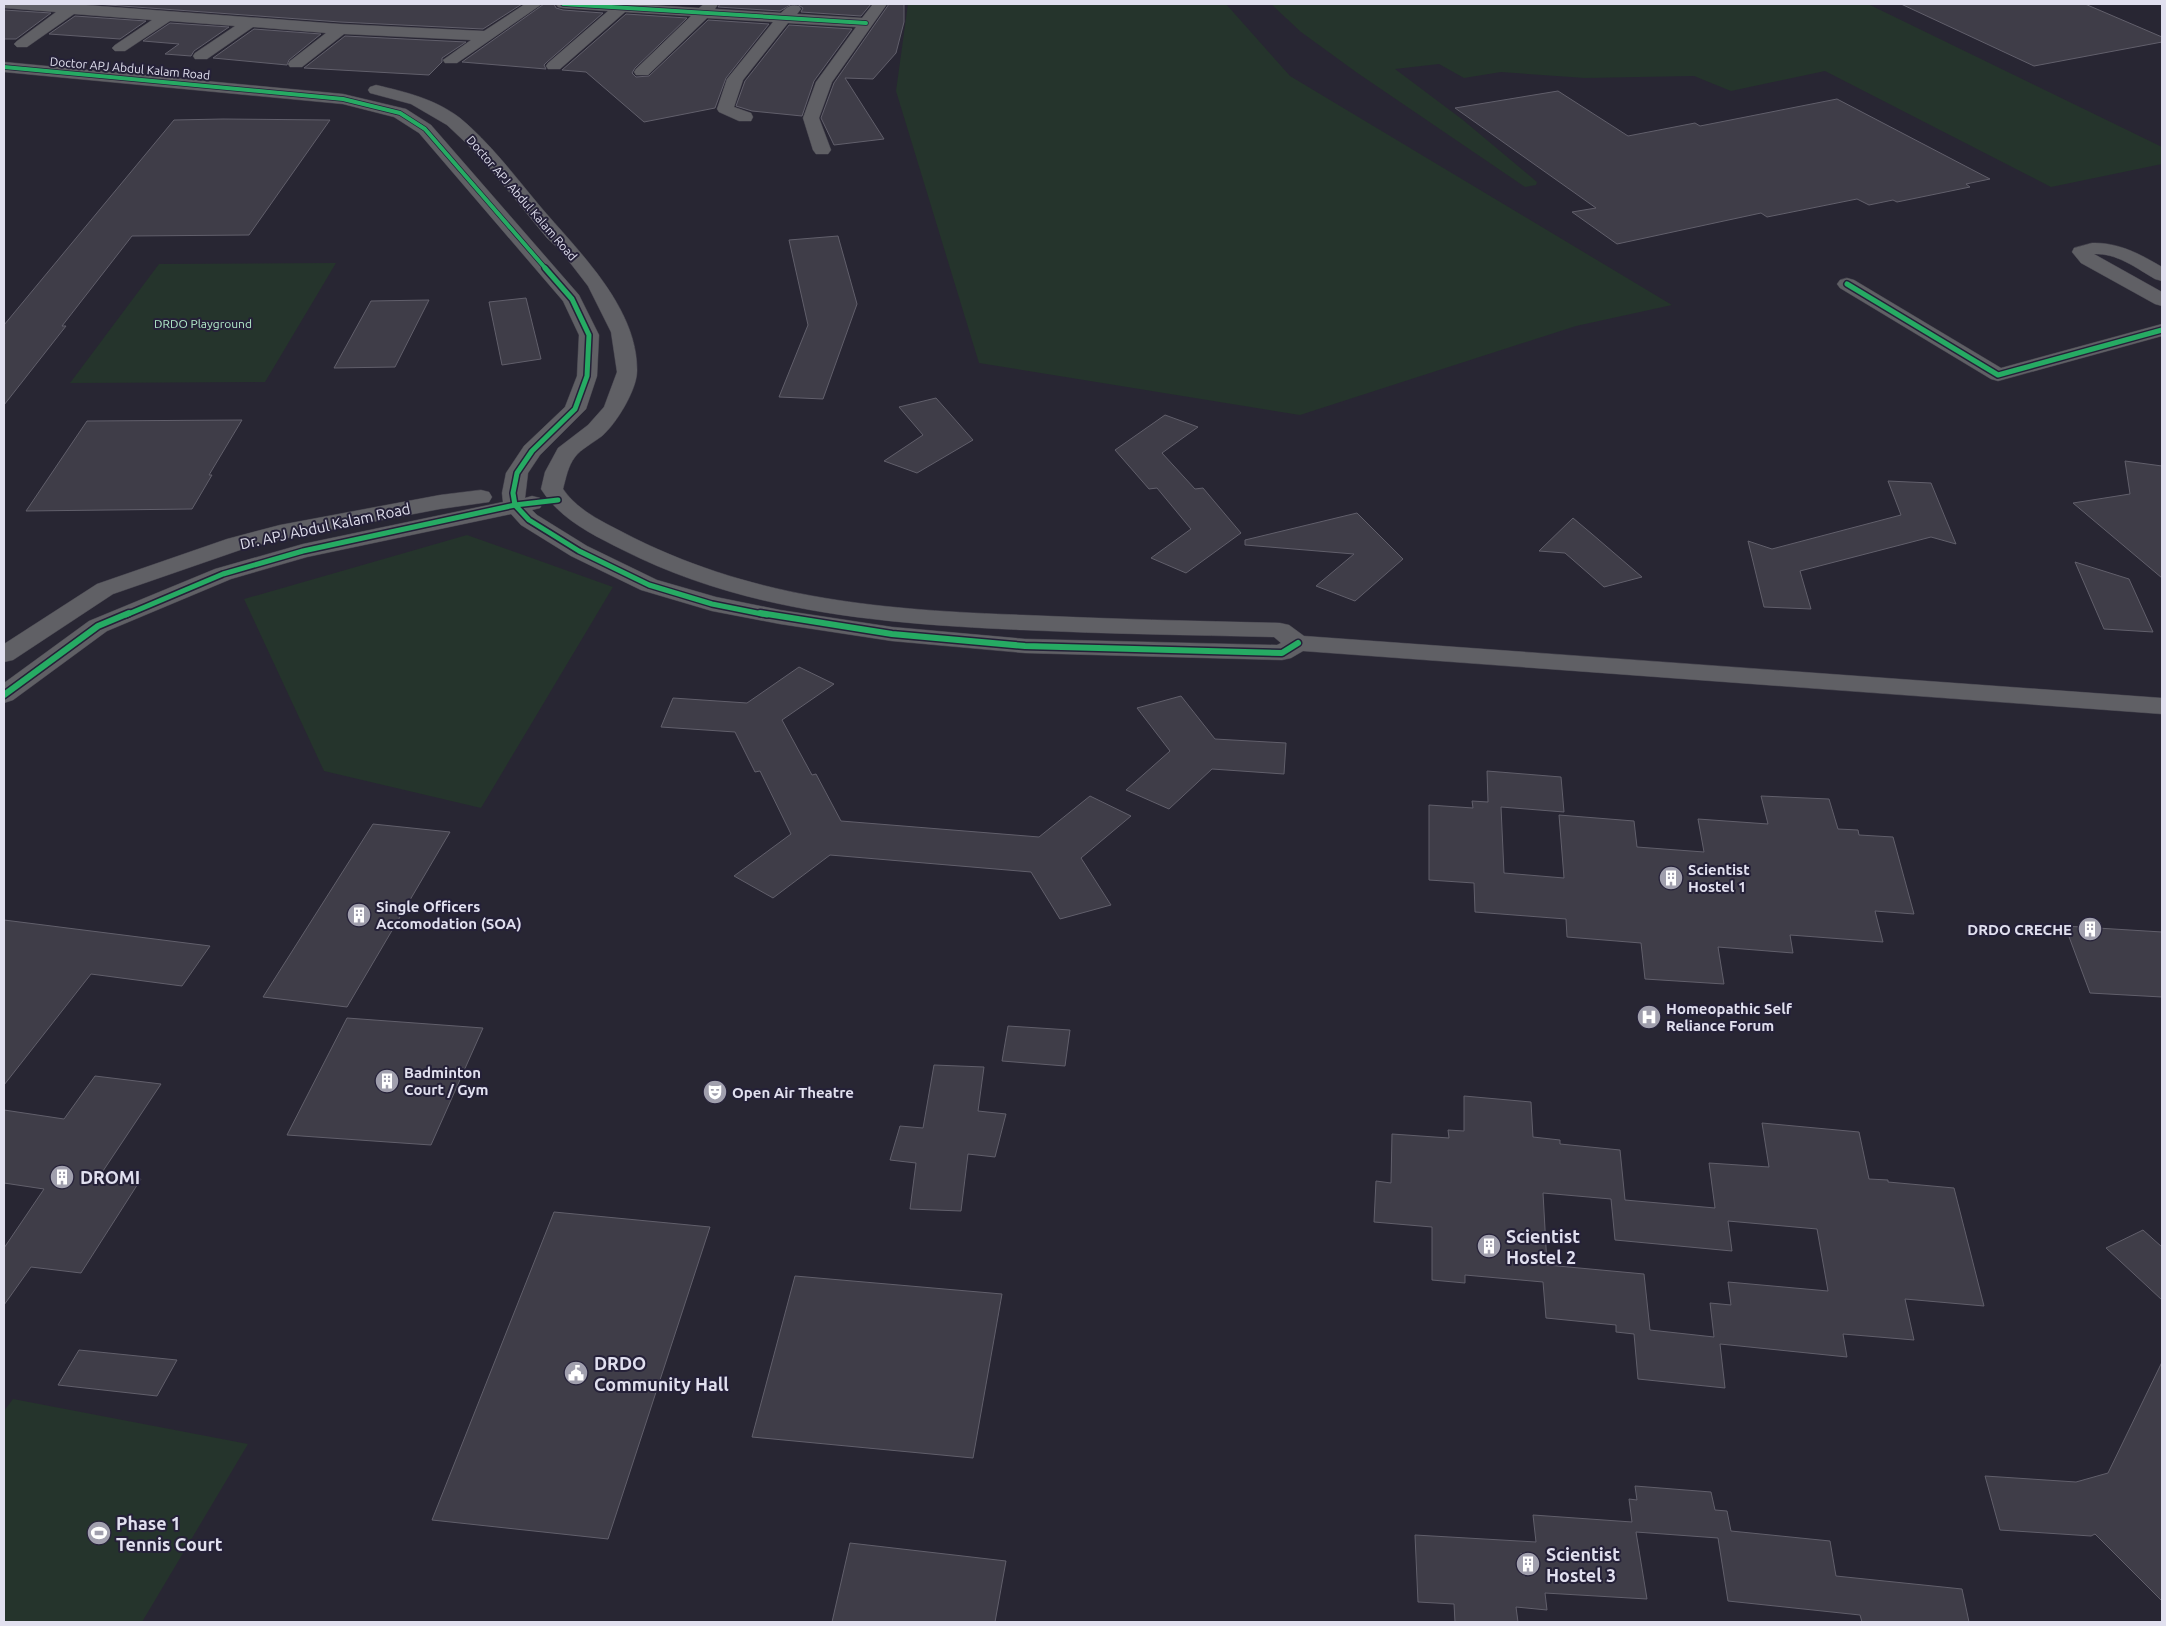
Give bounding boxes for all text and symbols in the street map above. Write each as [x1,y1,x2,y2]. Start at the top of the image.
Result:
street label: Doctor APJ Abdul Kalam Road [49,55,211,81]
street label: Doctor APJ Abdul Kalam Road [464,133,580,263]
park label: DRDO Playground [154,317,252,330]
street label: Dr. APJ Abdul Kalam Road [238,500,412,552]
place label: Scientist Hostel 1 [1688,861,1750,895]
building icon: Scientist Hostel 1 [1658,865,1684,891]
place label: Single Officers Accomodation (SOA) [376,898,522,932]
building icon: Single Officers Accomodation (SOA) [346,902,372,928]
building icon: DRDO CRECHE [2077,916,2103,942]
place label: DRDO CRECHE [1967,921,2072,938]
place label: Homeopathic Self Reliance Forum [1666,1000,1793,1034]
hospital icon: Homeopathic Self Reliance Forum [1636,1004,1662,1030]
place label: Badminton Court / Gym [404,1064,488,1098]
building icon: Badminton Court / Gym [374,1068,400,1094]
theatre icon: Open Air Theatre [702,1079,728,1105]
place label: Open Air Theatre [732,1084,854,1101]
building icon: DROMI [49,1164,75,1190]
place label: DROMI [80,1167,140,1187]
place label: Scientist Hostel 2 [1506,1226,1580,1267]
building icon: Scientist Hostel 2 [1476,1233,1502,1259]
place label: DRDO Community Hall [594,1353,729,1394]
public building icon: DRDO Community Hall [563,1360,589,1386]
place label: Phase 1 Tennis Court [116,1513,223,1554]
sports icon: Phase 1 Tennis Court [86,1520,112,1546]
place label: Scientist Hostel 3 [1546,1544,1620,1585]
building icon: Scientist Hostel 3 [1515,1551,1541,1577]

